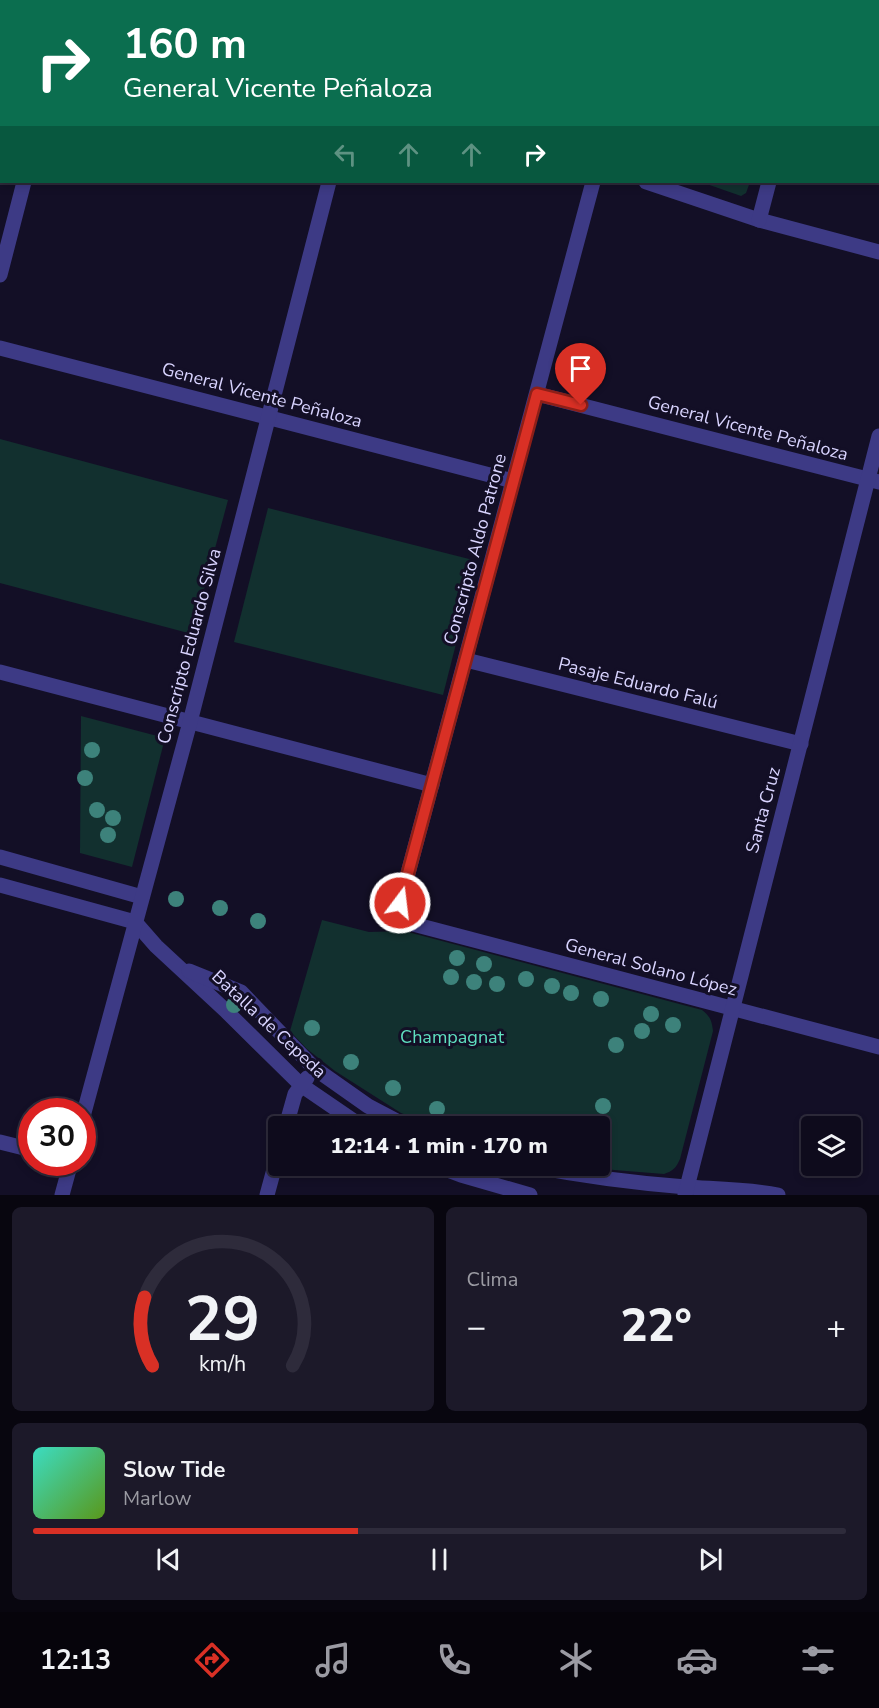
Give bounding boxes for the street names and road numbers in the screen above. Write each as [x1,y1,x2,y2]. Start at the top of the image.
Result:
street label: General Vicente Peñaloza [159,357,365,433]
street label: General Vicente Peñaloza [645,390,851,466]
street label: Conscripto Aldo Patrone [438,451,512,647]
street label: Conscripto Eduardo Silva [151,546,227,746]
street label: Pasaje Eduardo Falú [556,652,720,714]
street label: Santa Cruz [740,764,786,856]
street label: General Solano López [562,932,740,1002]
street label: Batalla de Cepeda [207,965,331,1083]

